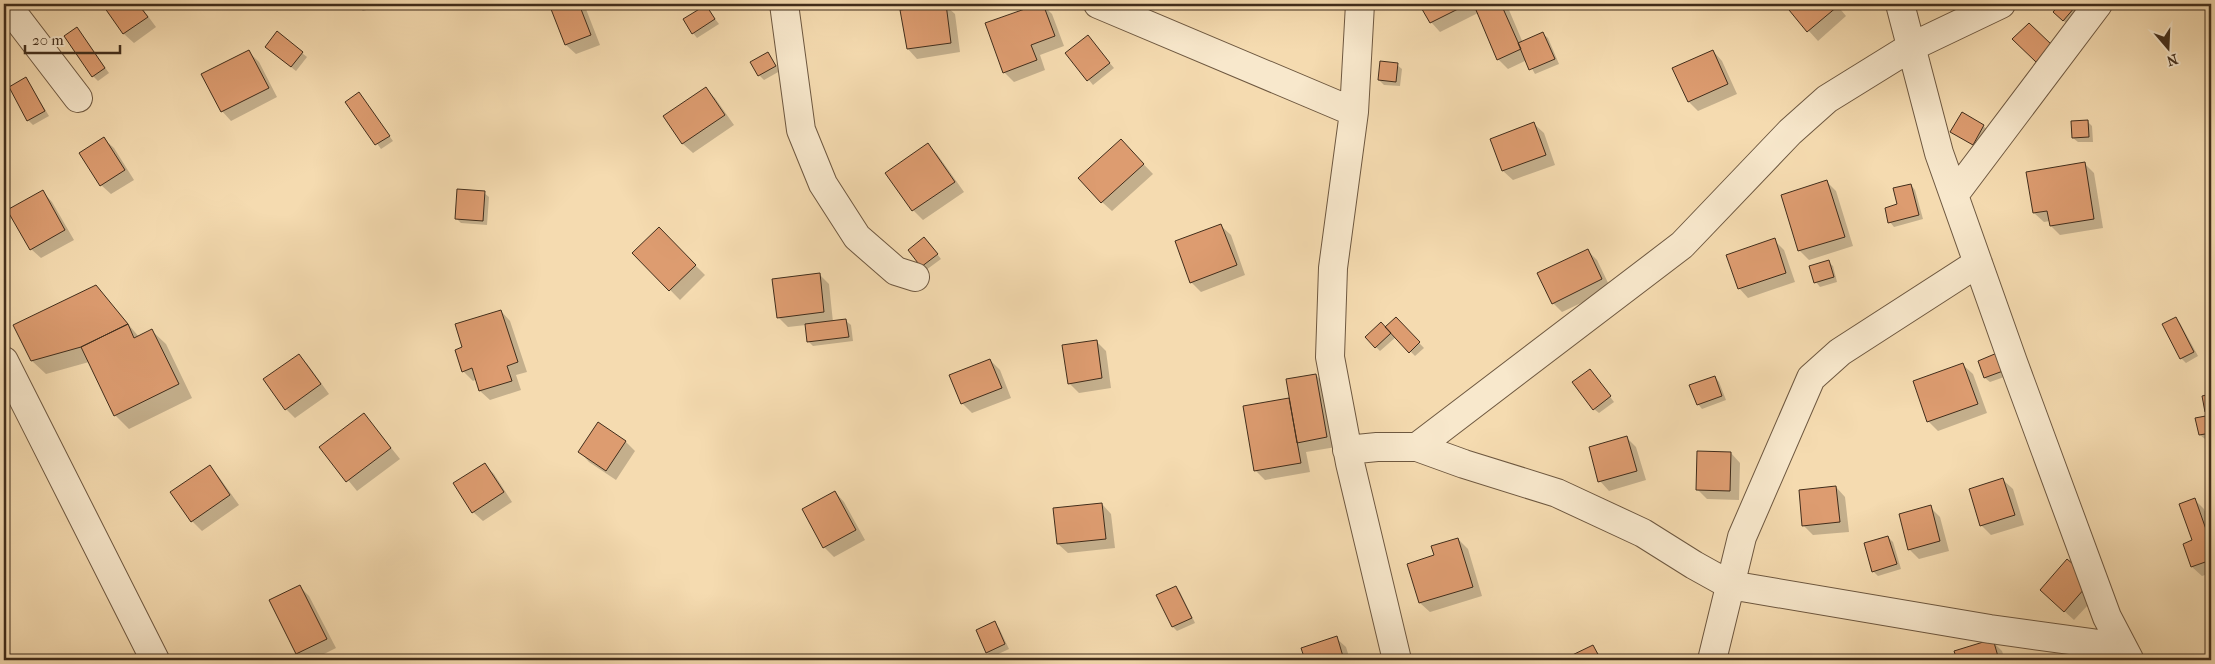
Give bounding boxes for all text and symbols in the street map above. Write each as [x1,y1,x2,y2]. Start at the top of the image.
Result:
scale bar [25,22,120,54]
north arrow [2142,22,2192,72]
text: 20 m [32,31,64,49]
text: N [2164,50,2180,70]

